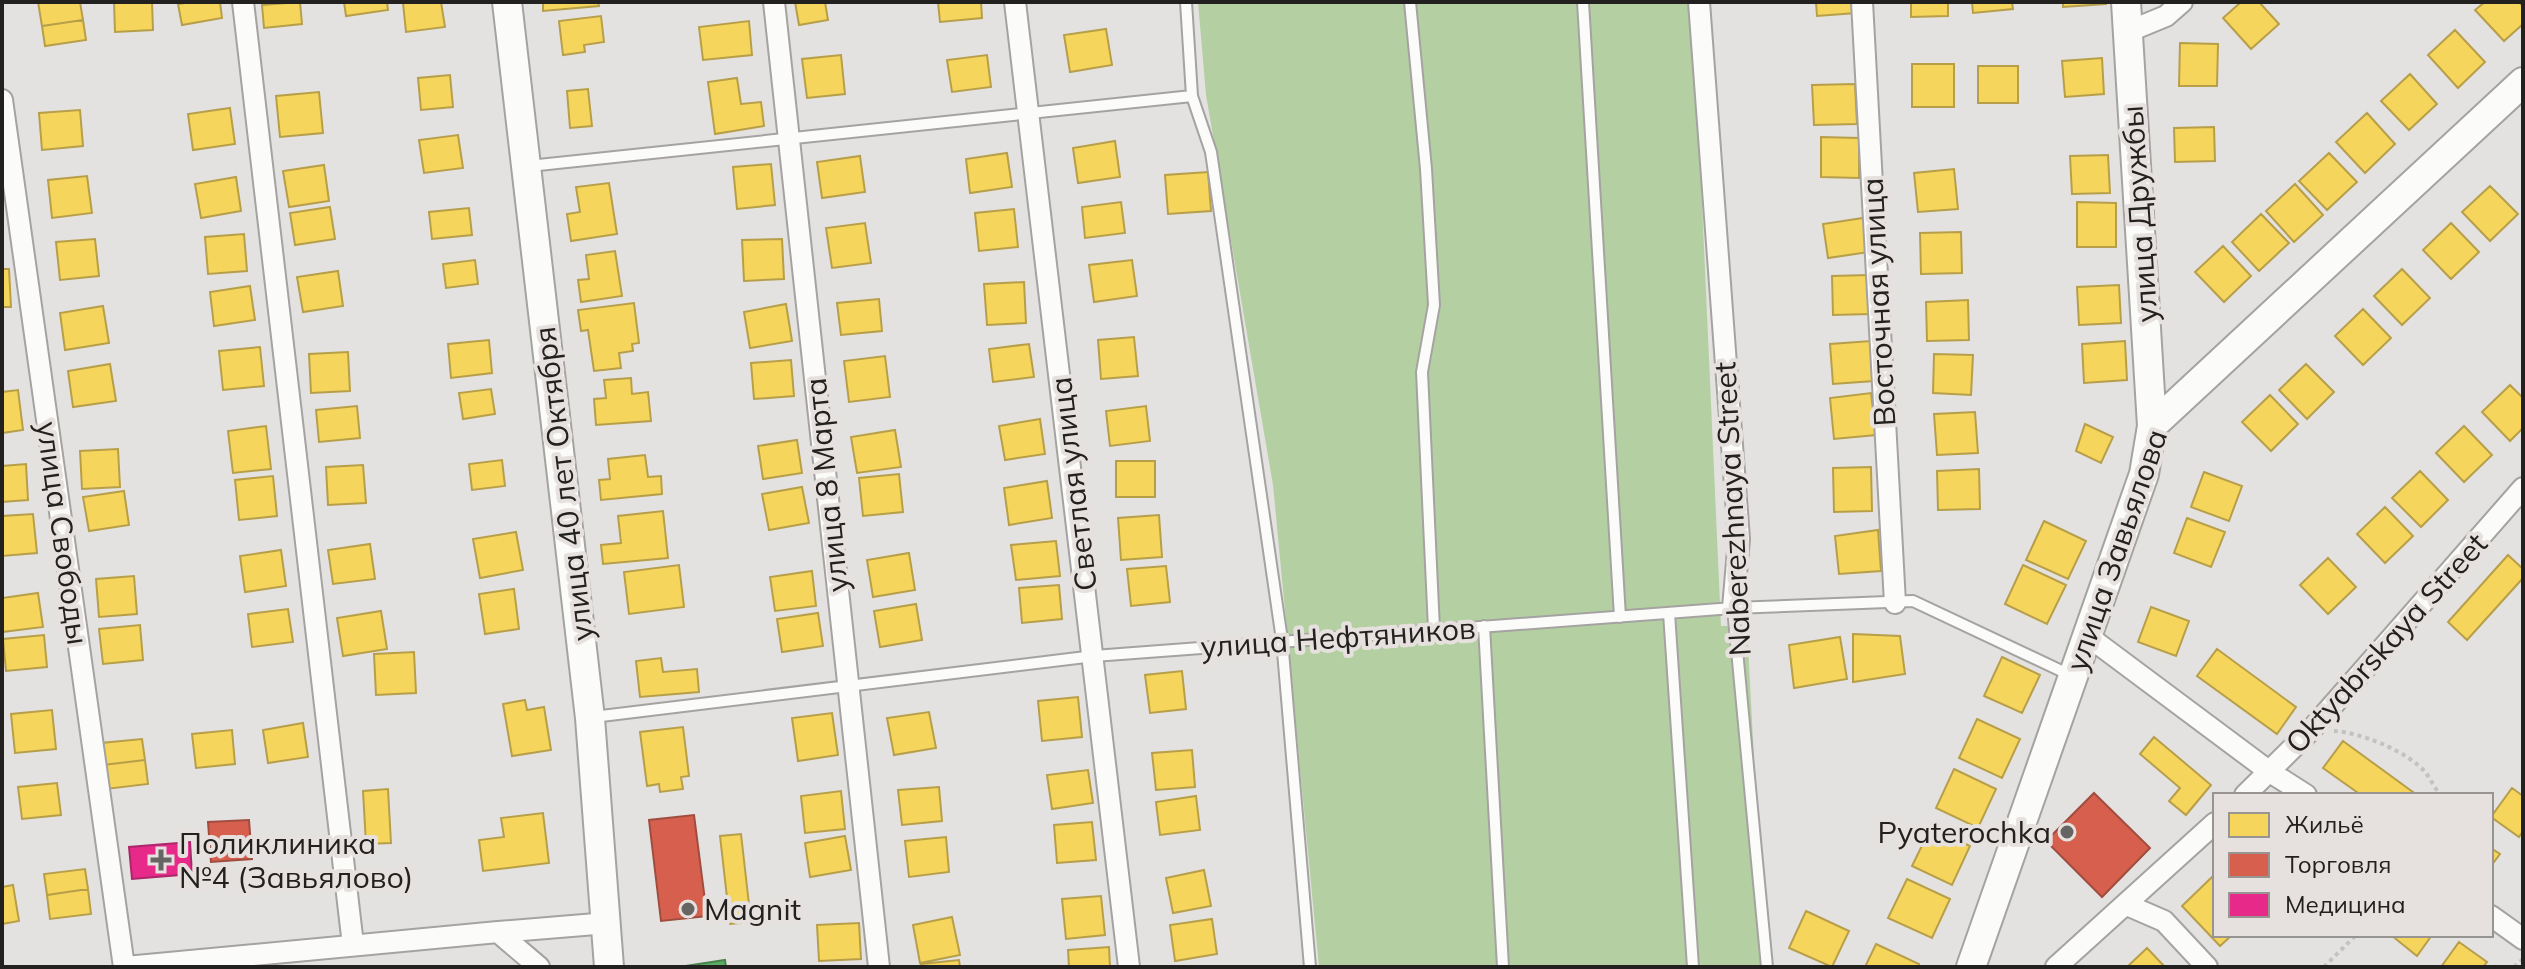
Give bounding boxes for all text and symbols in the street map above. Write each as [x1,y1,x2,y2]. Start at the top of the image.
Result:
street label: улица Дружбы [2112,104,2166,324]
street label: Восточная улица [1853,177,1903,427]
street label: улица 40 лет Октября [525,325,601,643]
street label: Naberezhnaya Street [1705,361,1759,657]
street label: Светлая улица [1041,375,1105,593]
street label: улица 8 Марта [796,376,856,594]
street label: улица Свободы [29,419,97,647]
street label: улица Завьялова [2057,424,2175,676]
street label: Oktyabrskaya Street [2277,525,2495,761]
street label: улица Нефтяников [1199,608,1477,666]
legend [2213,793,2493,937]
text: Жильё [2285,809,2364,839]
place label: Pyaterochka [1878,813,2051,851]
marker: Pyaterochka [2058,823,2076,841]
place label: Поликлиника №4 (Завьялово) [179,824,413,896]
marker: Поликлиника №4 (Завьялово) [150,849,172,871]
text: Торговля [2285,849,2392,879]
text: Медицина [2285,889,2406,919]
place label: Magnit [704,890,801,928]
marker: Magnit [679,900,697,918]

